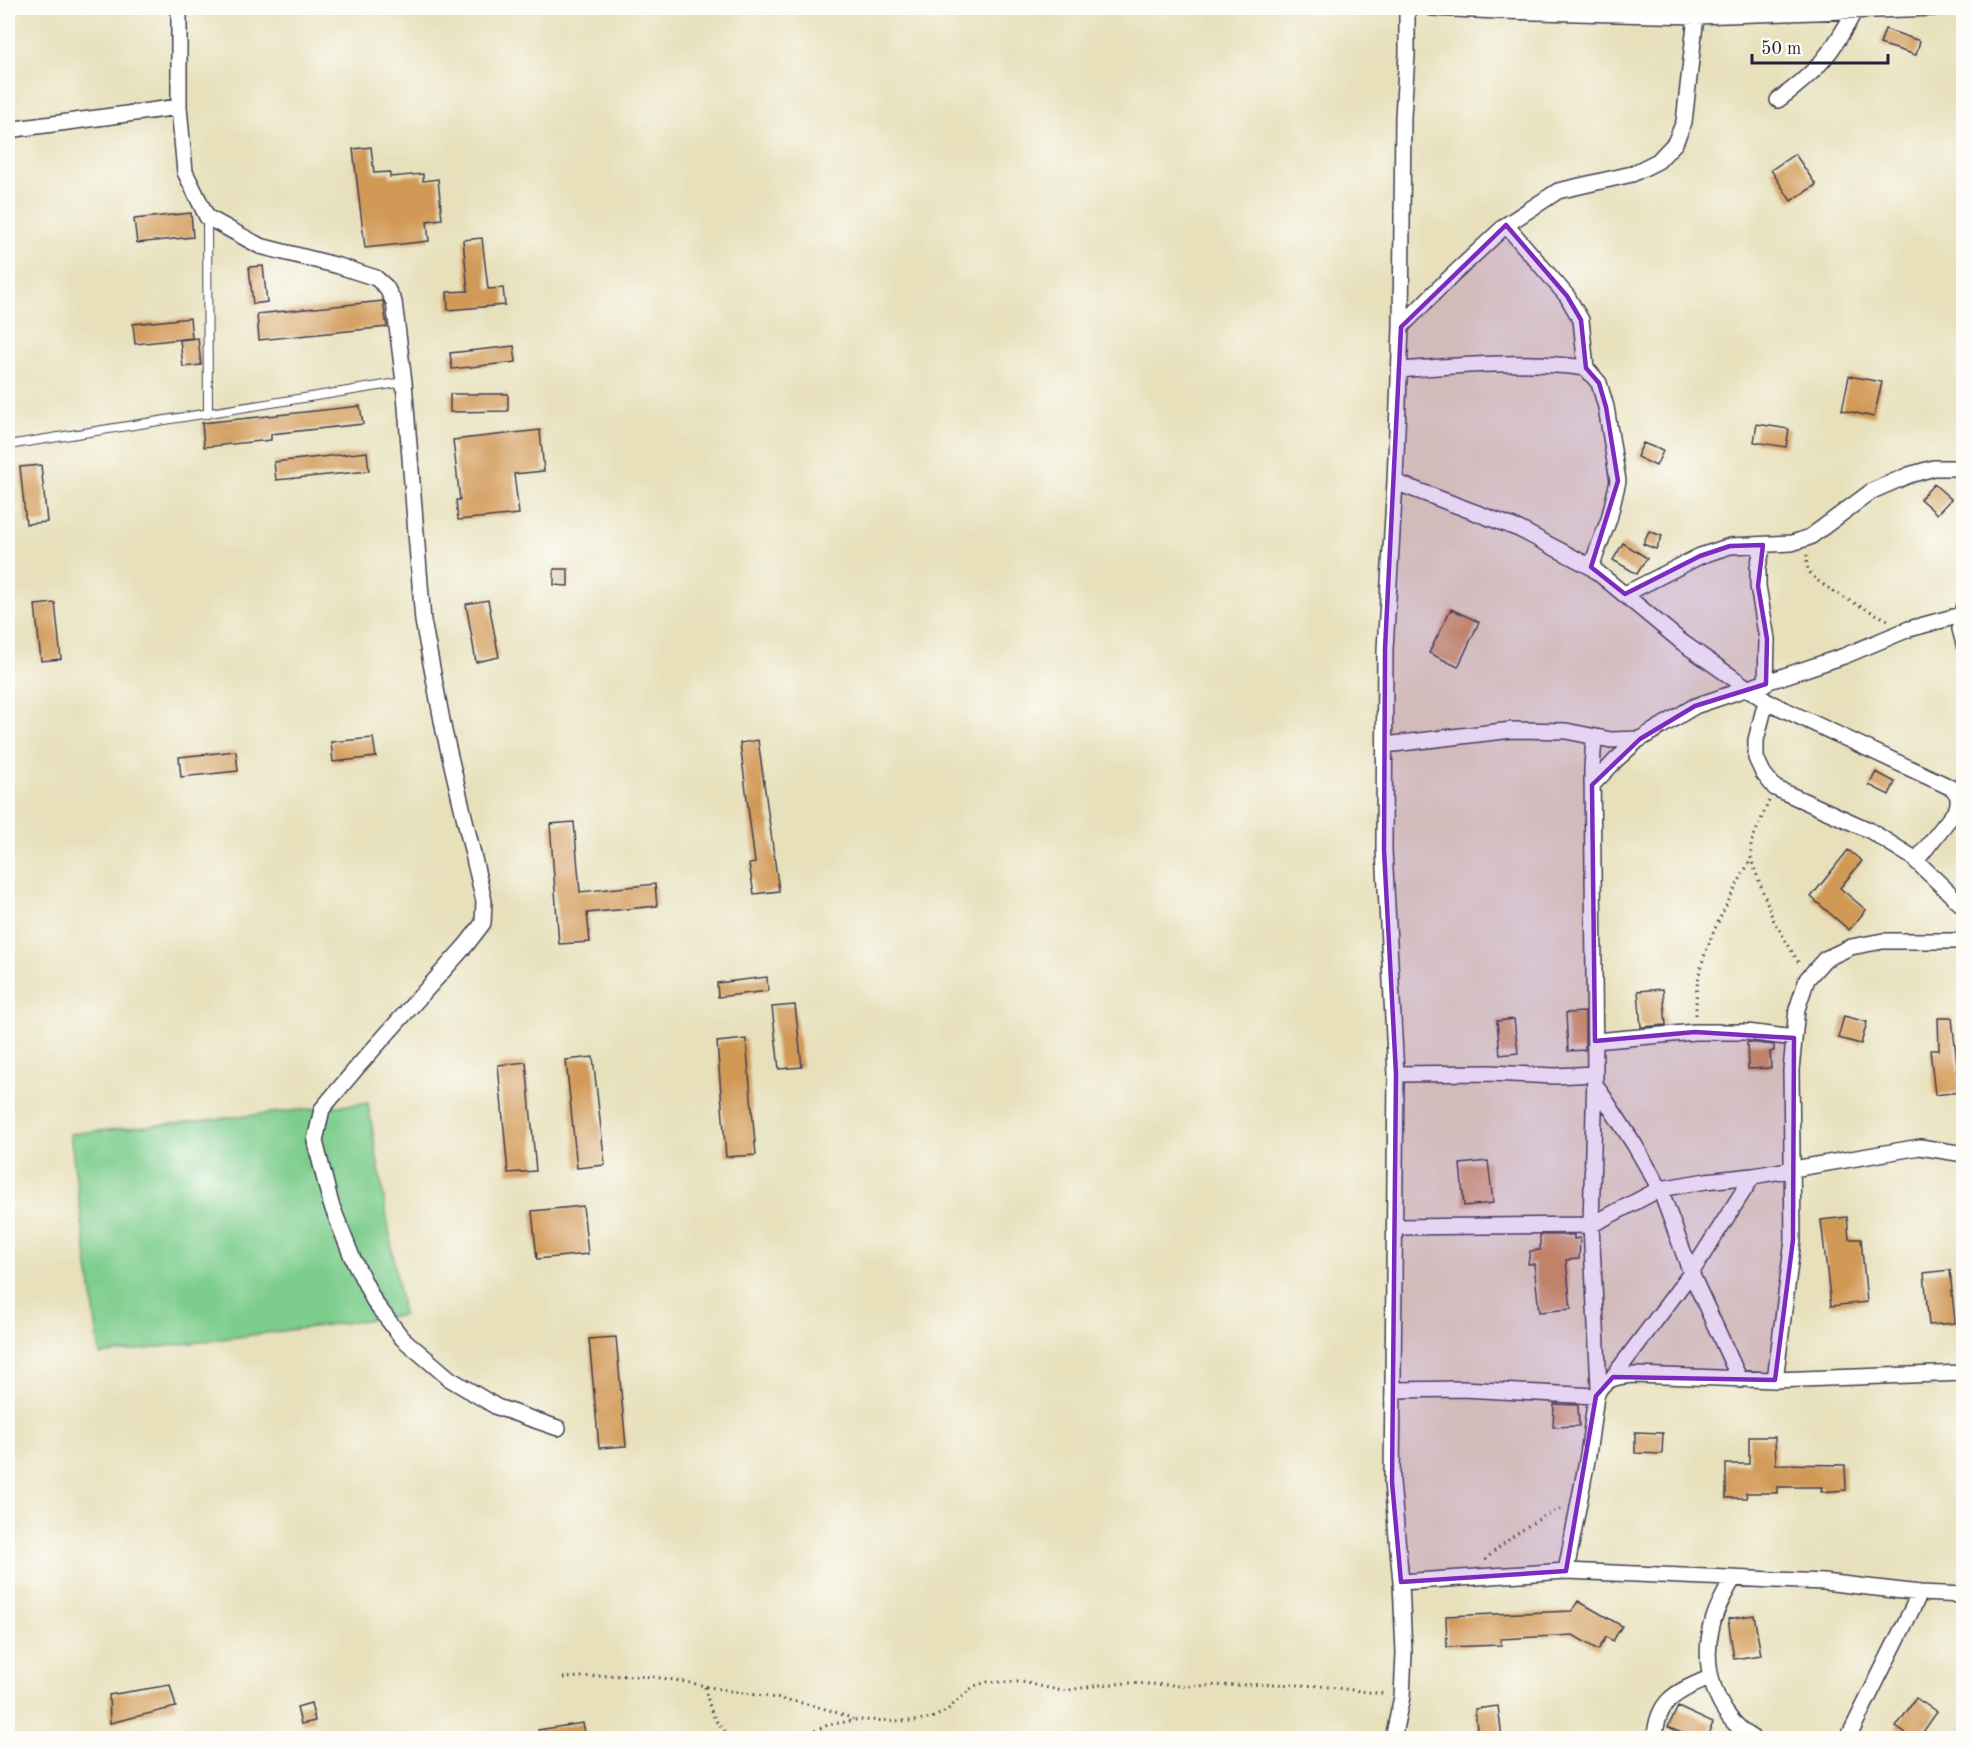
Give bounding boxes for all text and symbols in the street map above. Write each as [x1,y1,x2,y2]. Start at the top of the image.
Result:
scale bar [1752,27,1888,65]
text: 50 m [1761,40,1801,58]

